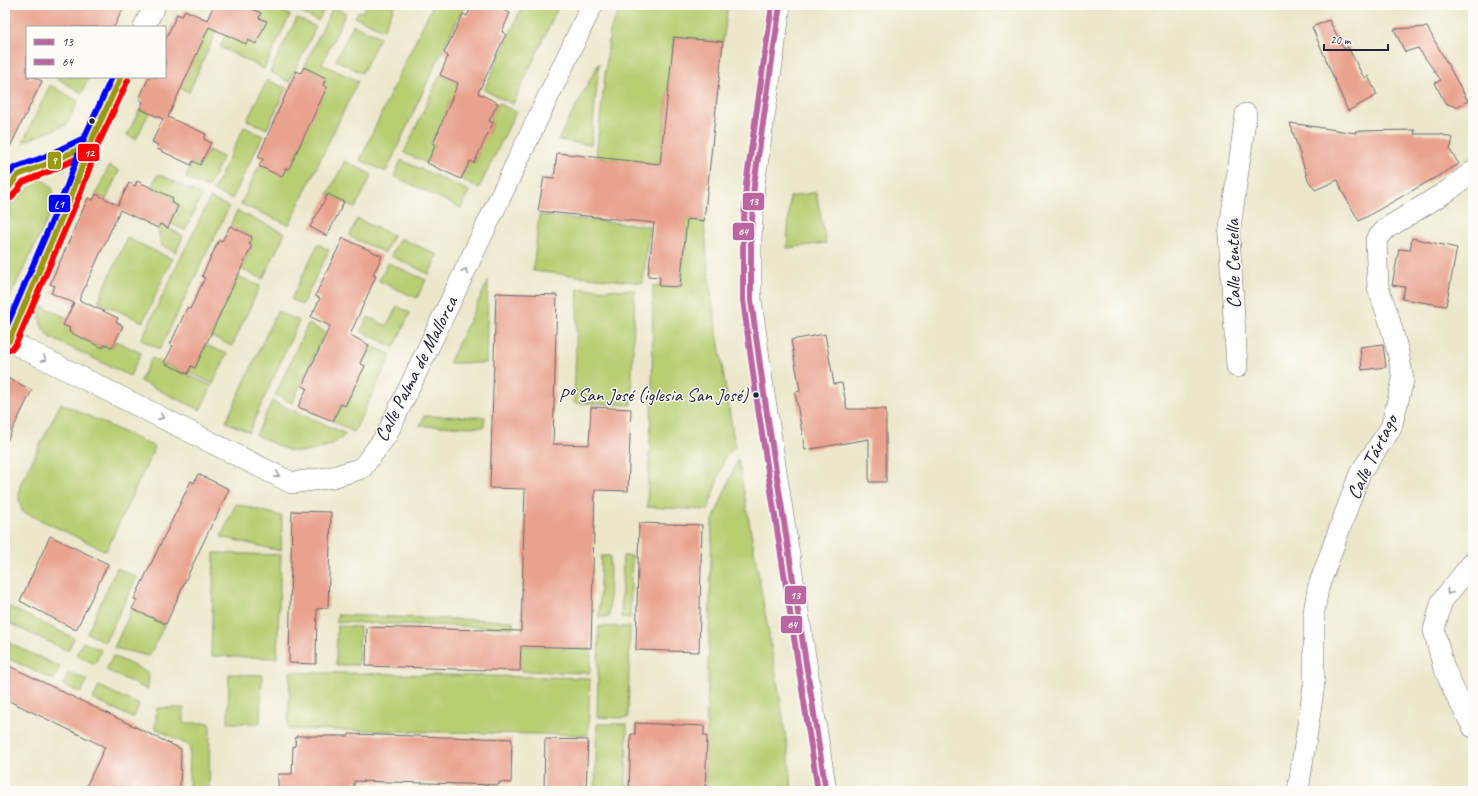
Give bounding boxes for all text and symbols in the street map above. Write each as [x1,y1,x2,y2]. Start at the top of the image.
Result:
legend [26,26,166,78]
scale bar [1324,26,1388,52]
text: 20 m [1330,32,1352,48]
text: 13 [62,34,74,50]
text: 64 [62,54,74,70]
unlabelled marker [87,116,97,126]
line badge: 12 [77,143,100,162]
text: 12 [84,146,95,160]
line badge: 9 [47,151,62,170]
text: 9 [52,153,58,167]
line badge: 13 [742,192,765,211]
line badge: L1 [48,194,71,213]
text: 13 [748,194,759,208]
text: L1 [54,197,65,211]
street label: Calle Centella [1220,217,1246,309]
line badge: 64 [732,222,755,241]
text: 64 [738,224,750,238]
one-way arrow [460,267,468,275]
street label: Calle Palma de Mallorca [369,291,464,446]
one-way arrow [40,354,48,362]
place label: Pº San José (iglesia San José) [559,383,750,407]
marker: Pº San José (iglesia San José) [751,390,761,400]
street label: Calle Tártago [1341,409,1404,503]
one-way arrow [156,412,164,420]
one-way arrow [273,471,280,478]
line badge: 13 [784,585,807,605]
text: 13 [790,588,801,602]
one-way arrow [1447,588,1454,595]
line badge: 64 [780,615,803,634]
text: 64 [787,617,799,631]

